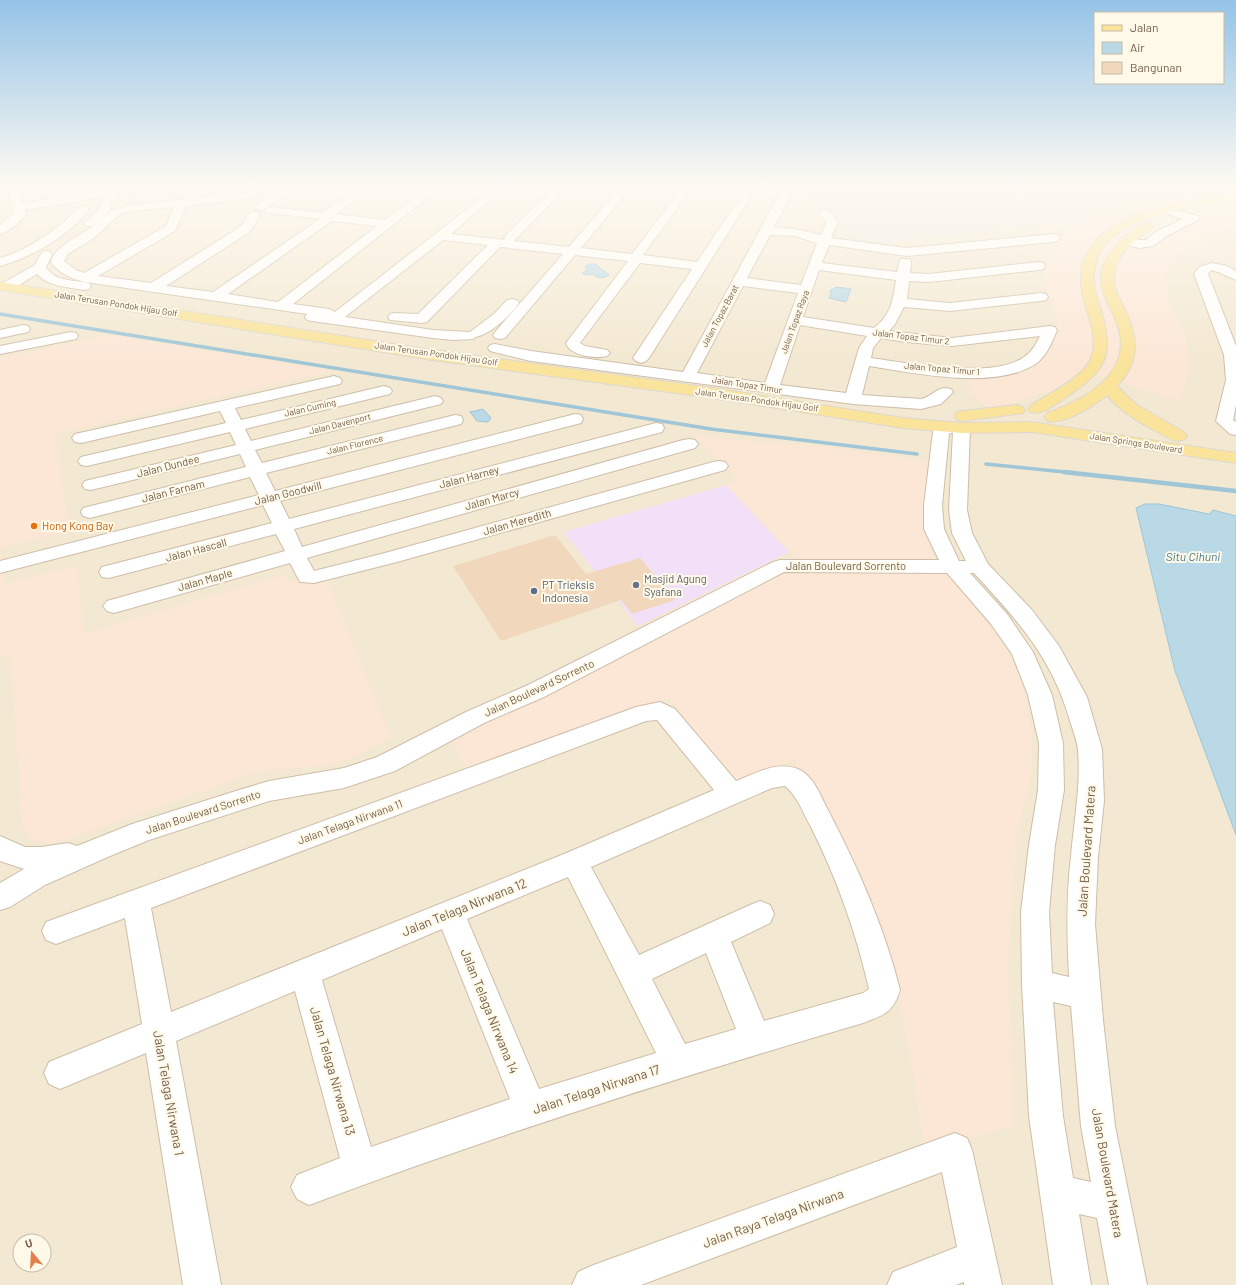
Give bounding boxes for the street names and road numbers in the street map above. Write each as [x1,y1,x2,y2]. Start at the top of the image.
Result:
street label: Jalan Topaz Barat [698,283,741,349]
street label: Jalan Terusan Pondok Hijau Golf [54,288,178,319]
street label: Jalan Topaz Raya [778,289,811,355]
street label: Jalan Topaz Timur 2 [872,326,950,347]
street label: Jalan Terusan Pondok Hijau Golf [374,339,498,368]
street label: Jalan Topaz Timur 1 [904,360,980,377]
street label: Jalan Topaz Timur [711,374,784,396]
street label: Jalan Terusan Pondok Hijau Golf [695,385,819,414]
street label: Jalan Cuming [283,396,337,419]
street label: Jalan Davenport [308,411,372,437]
street label: Jalan Springs Boulevard [1089,430,1183,455]
street label: Jalan Florence [326,432,384,457]
street label: Jalan Dundee [135,451,201,480]
street label: Jalan Harney [437,462,500,491]
street label: Jalan Farnam [140,476,206,505]
street label: Jalan Goodwill [253,478,323,507]
street label: Jalan Marcy [463,484,521,513]
street label: Jalan Meredith [481,506,553,537]
street label: Jalan Hascall [164,535,228,564]
street label: Jalan Boulevard Sorrento [786,559,906,572]
street label: Jalan Maple [176,565,234,594]
street label: Jalan Boulevard Sorrento [482,656,596,719]
street label: Jalan Boulevard Matera [1073,785,1099,917]
street label: Jalan Boulevard Sorrento [144,787,262,836]
street label: Jalan Telaga Nirwana 11 [295,796,404,847]
street label: Jalan Telaga Nirwana 12 [399,875,529,939]
street label: Jalan Telaga Nirwana 14 [458,946,522,1076]
street label: Jalan Telaga Nirwana 13 [307,1005,359,1137]
street label: Jalan Telaga Nirwana 1 [150,1029,188,1157]
street label: Jalan Telaga Nirwana 17 [530,1061,662,1117]
street label: Jalan Boulevard Matera [1089,1107,1127,1239]
street label: Jalan Raya Telaga Nirwana [700,1185,846,1251]

